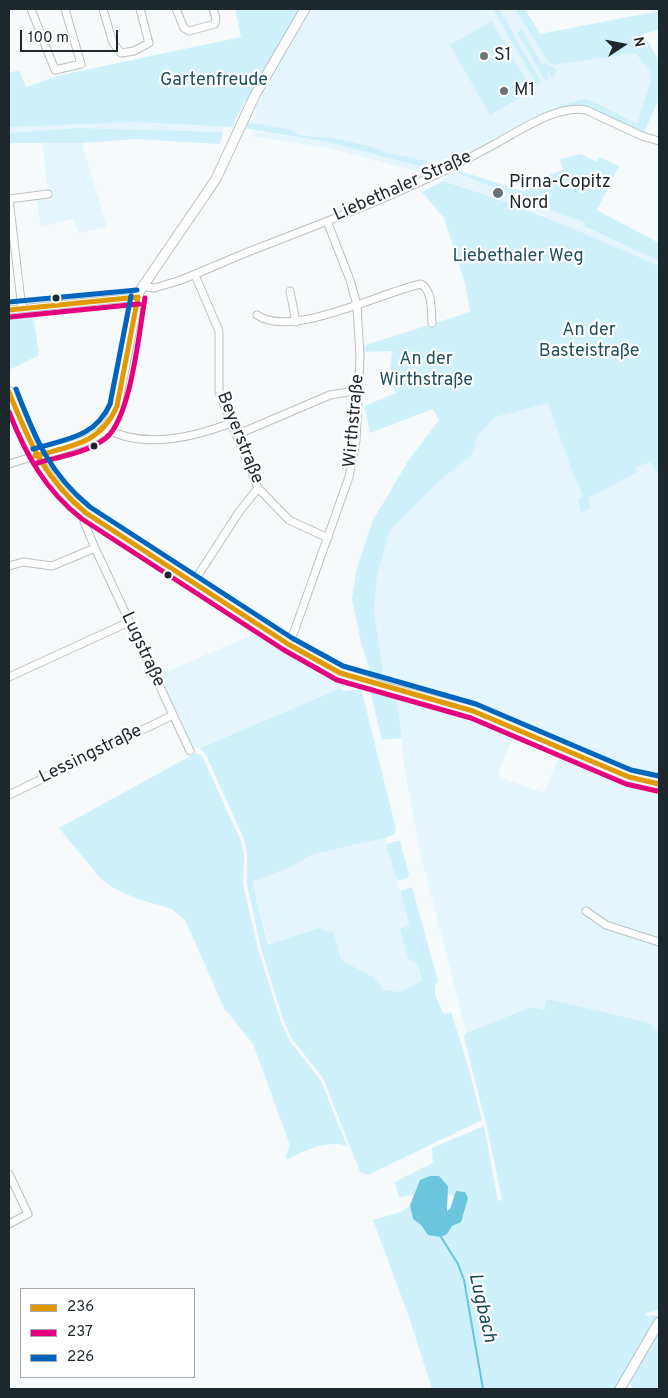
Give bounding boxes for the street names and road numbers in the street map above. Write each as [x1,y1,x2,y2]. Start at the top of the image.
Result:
street label: Liebethaler Straße [331,147,475,227]
street label: Wirthstraße [340,373,370,469]
street label: Beyerstraße [211,389,267,487]
street label: Lugstraße [115,609,169,691]
street label: Lessingstraße [36,721,146,789]

